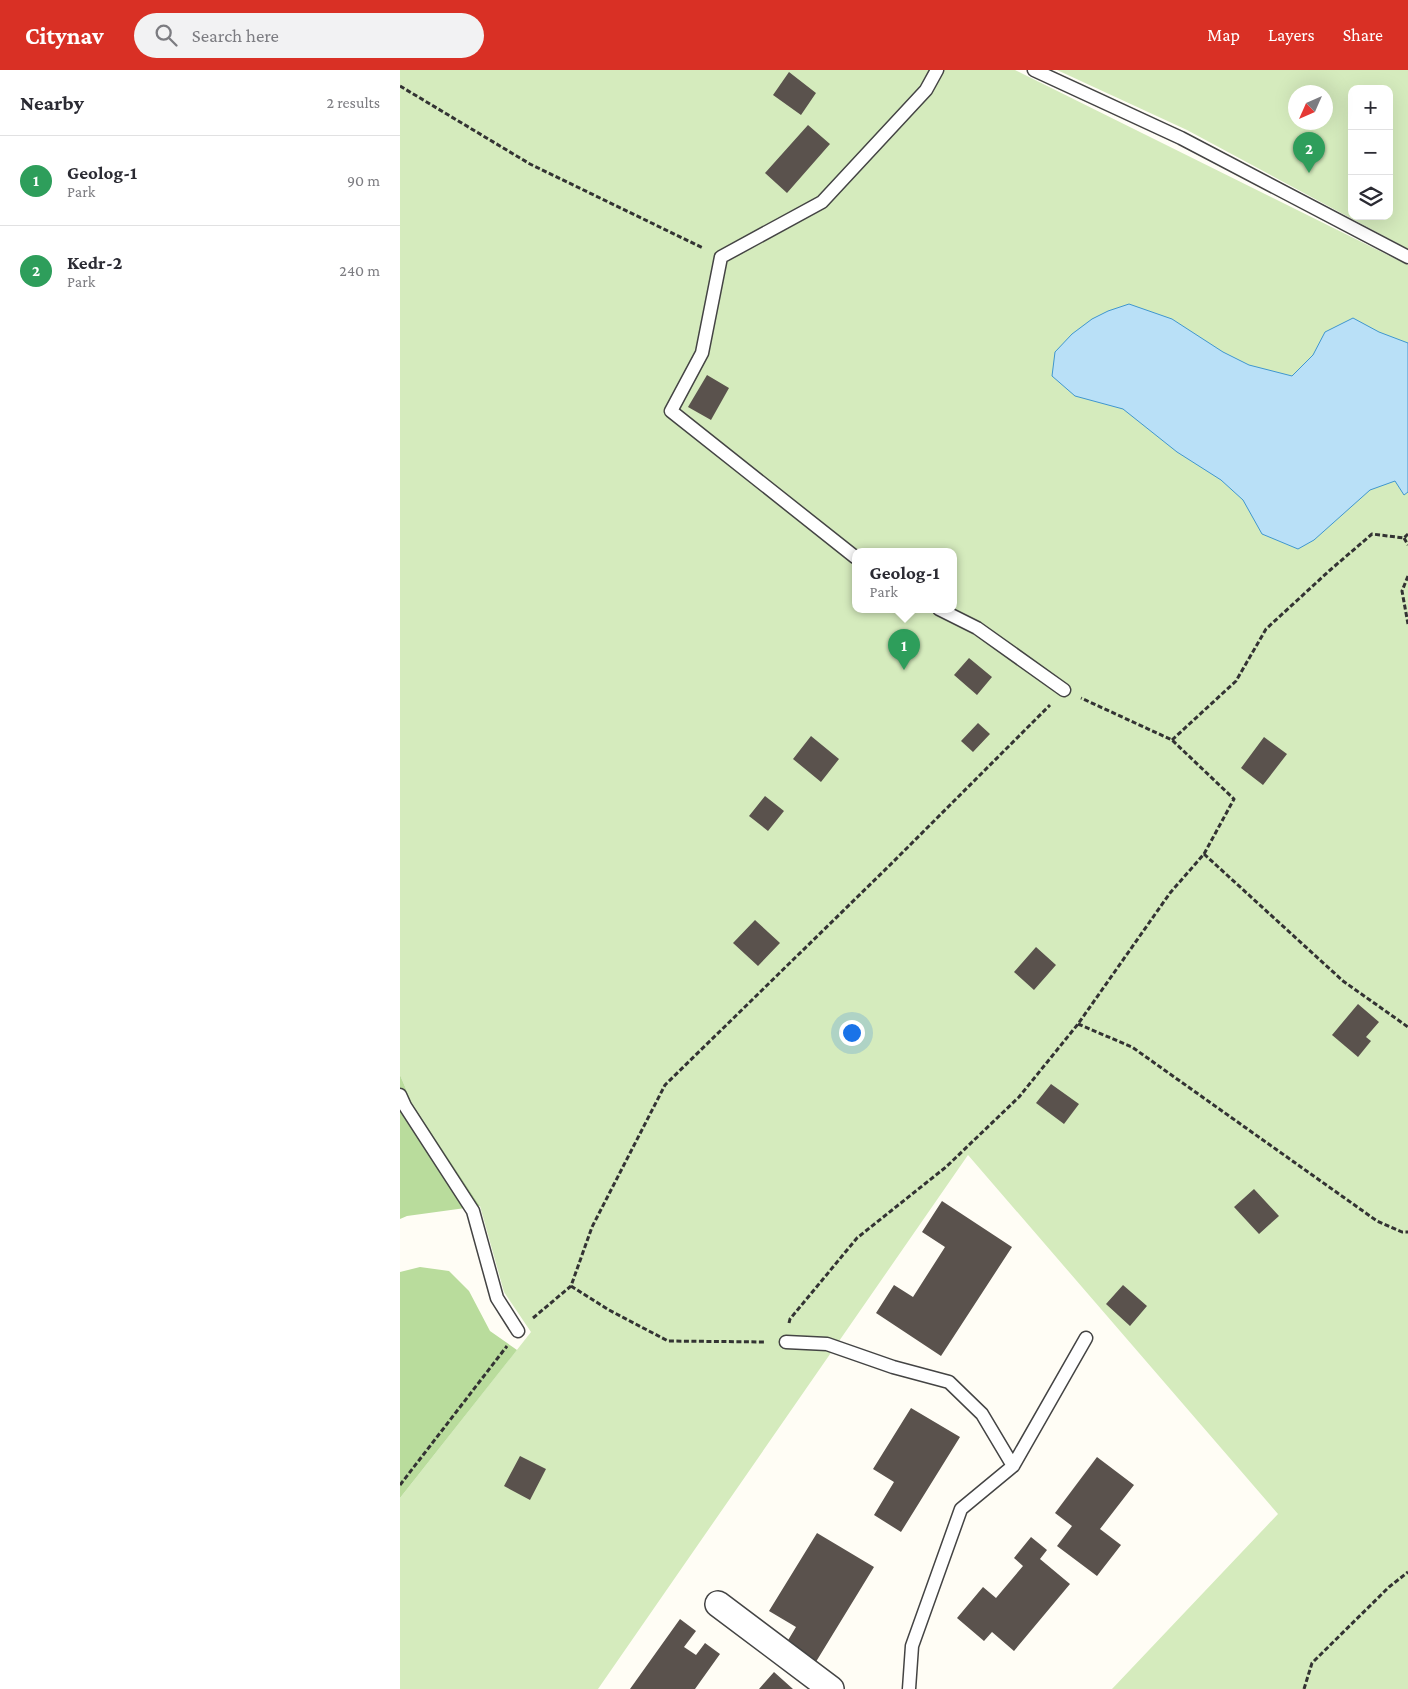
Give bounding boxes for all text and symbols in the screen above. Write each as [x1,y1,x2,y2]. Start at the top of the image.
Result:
search box [134,13,484,58]
icon: search [152,21,180,49]
text: Citynav [25,22,104,49]
text: Search here [192,25,279,46]
text: Map [1207,25,1240,45]
text: Layers [1268,25,1315,45]
text: Share [1343,25,1383,45]
north arrow [1288,85,1333,130]
map controls [1348,85,1393,220]
button: + [1348,85,1393,130]
text: Nearby [20,91,84,115]
text: 2 results [327,94,380,111]
button: − [1348,130,1393,175]
pin: 2 [1293,132,1325,173]
text: Geolog-1 [67,162,137,183]
text: 1 [33,172,39,189]
text: 90 m [347,172,380,189]
button: layers [1348,175,1393,220]
text: Park [67,183,95,200]
text: Kedr-2 [67,252,122,273]
text: 2 [32,262,40,279]
text: 240 m [339,262,380,279]
text: Park [67,273,95,290]
popup [852,548,957,613]
text: Geolog-1 [869,562,940,583]
text: Park [869,583,898,600]
pin: 1 [888,629,920,670]
your location [839,1020,865,1046]

